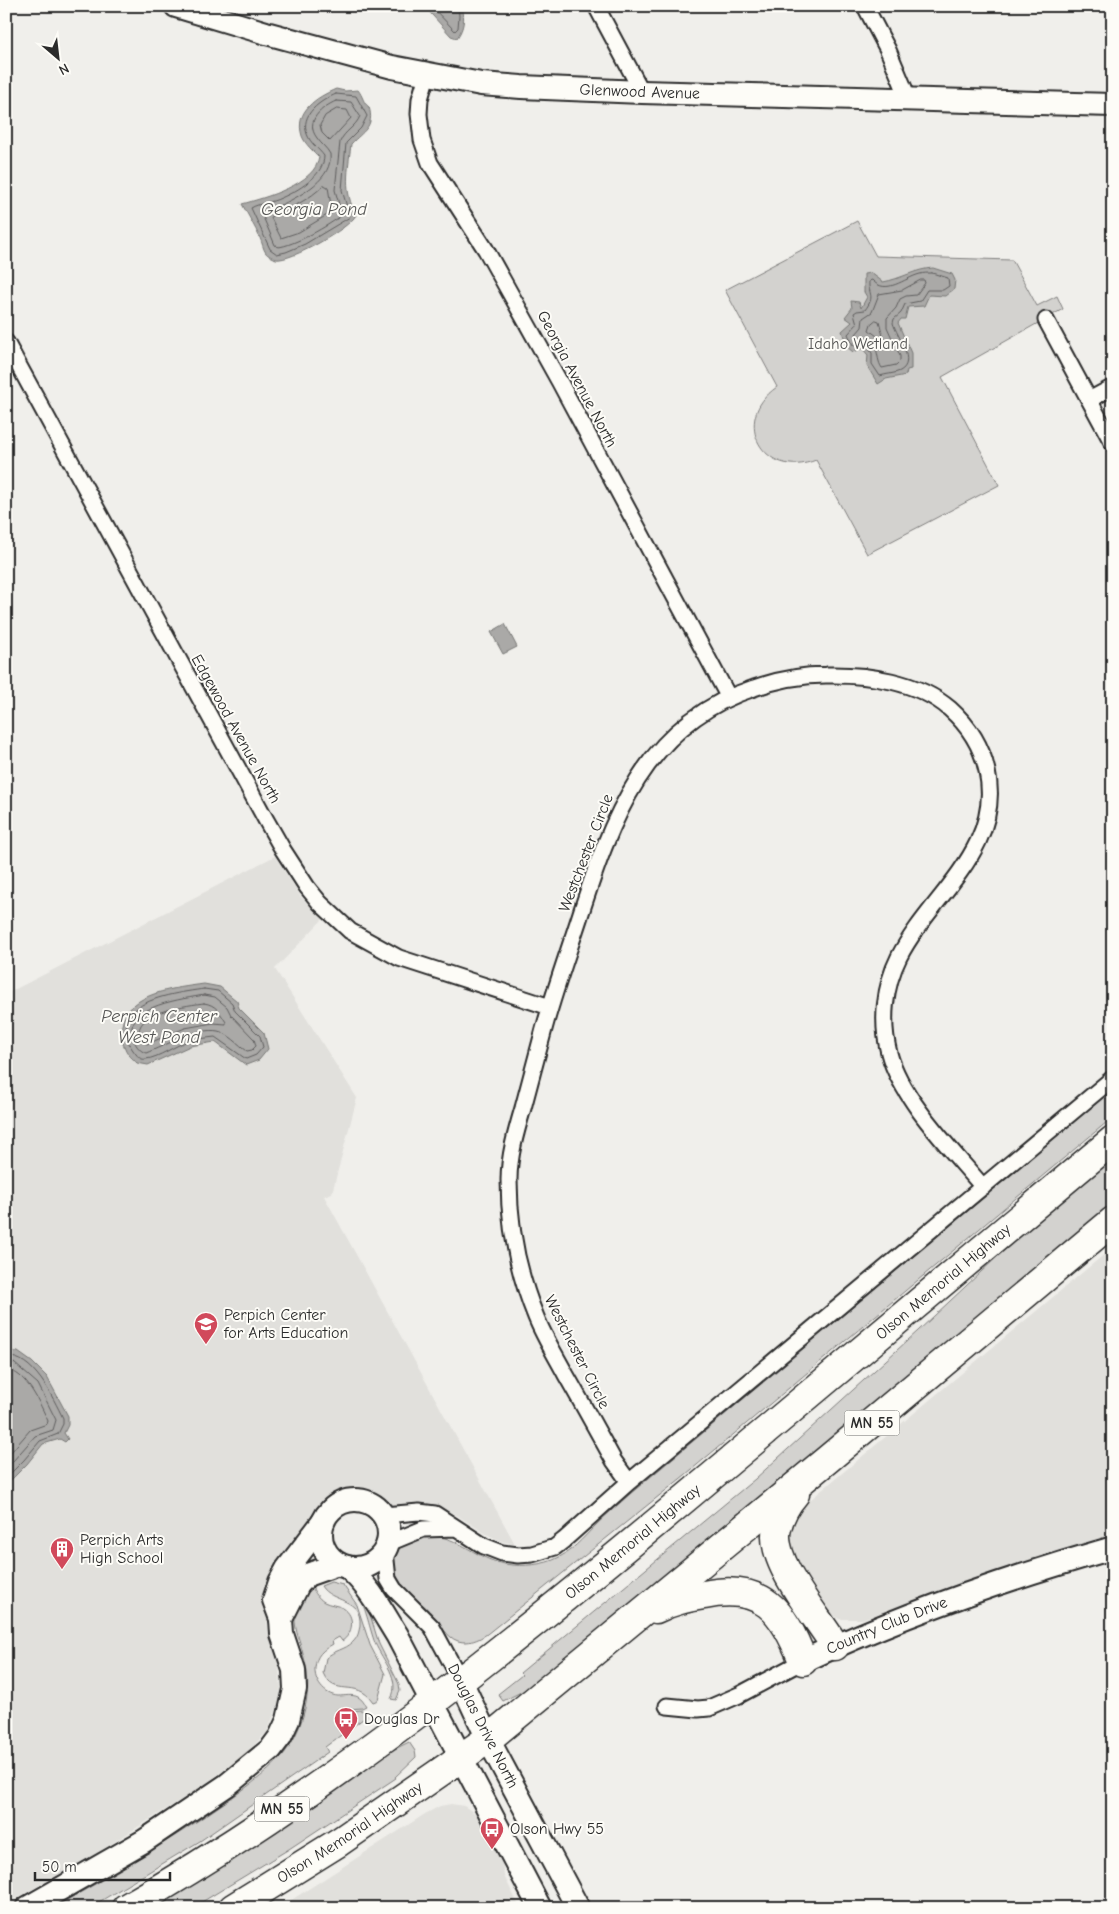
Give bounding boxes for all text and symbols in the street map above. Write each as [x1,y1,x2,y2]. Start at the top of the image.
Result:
north arrow [32,32,82,82]
text: N [56,59,72,79]
street label: Glenwood Avenue [579,80,700,103]
water label: Georgia Pond [261,199,367,220]
street label: Georgia Avenue North [533,308,621,450]
park label: Idaho Wetland [808,335,908,353]
street label: Edgewood Avenue North [188,652,284,806]
street label: Westchester Circle [555,791,617,915]
water label: Perpich Center West Pond [101,1006,218,1048]
street label: Olson Memorial Highway [872,1220,1015,1344]
street label: Westchester Circle [541,1292,613,1412]
place label: Perpich Center for Arts Education [223,1306,348,1342]
school or university icon: Perpich Center for Arts Education [193,1311,219,1345]
road number: MN 55 [844,1410,900,1436]
street label: Olson Memorial Highway [561,1480,705,1603]
place label: Perpich Arts High School [80,1531,164,1567]
building icon: Perpich Arts High School [49,1536,75,1570]
street label: Country Club Drive [824,1593,950,1658]
street label: Douglas Drive North [444,1661,522,1791]
bus stop icon: Douglas Dr [333,1706,359,1740]
place label: Douglas Dr [364,1710,440,1728]
street label: Olson Memorial Highway [274,1778,427,1887]
road number: MN 55 [254,1796,310,1822]
bus stop icon: Olson Hwy 55 [479,1816,505,1850]
place label: Olson Hwy 55 [510,1820,604,1838]
scale bar [35,1849,170,1881]
text: 50 m [42,1858,77,1876]

